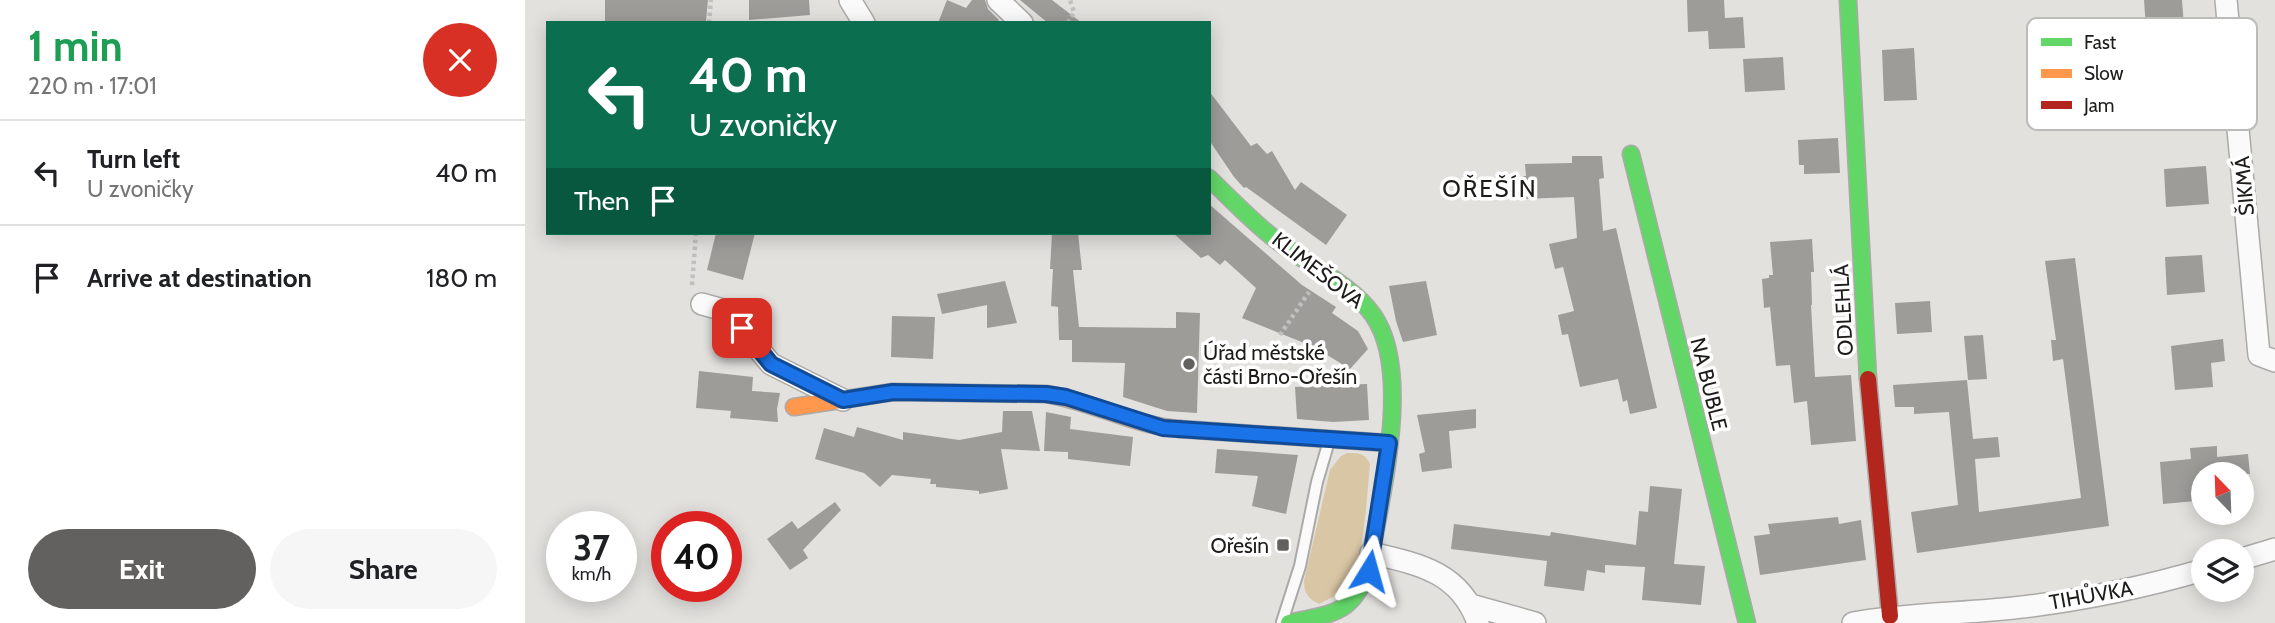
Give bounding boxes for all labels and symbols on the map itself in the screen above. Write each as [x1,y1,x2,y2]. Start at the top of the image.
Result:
legend [2027,18,2257,130]
text: Fast [2084,31,2117,54]
text: Slow [2084,62,2124,85]
text: Jam [2083,94,2114,117]
street label: ŠIKMÁ [2229,155,2259,217]
district label: OŘEŠÍN [1442,174,1538,203]
street label: KLIMEŠOVA [1267,227,1369,313]
street label: ODLEHLÁ [1828,263,1858,357]
pin [712,298,772,358]
street label: NA BUBLE [1685,335,1733,433]
place label: Úřad městské části Brno-Ořešín [1203,340,1357,389]
marker: Úřad městské části Brno-Ořešín [1181,356,1197,372]
north arrow [2191,462,2254,525]
speed limit sign: 40 [651,511,742,602]
place label: Ořešín [1211,533,1269,558]
position arrow [1332,534,1406,608]
marker: Ořešín [1275,537,1291,553]
street label: TIHŮVKA [2047,574,2135,615]

